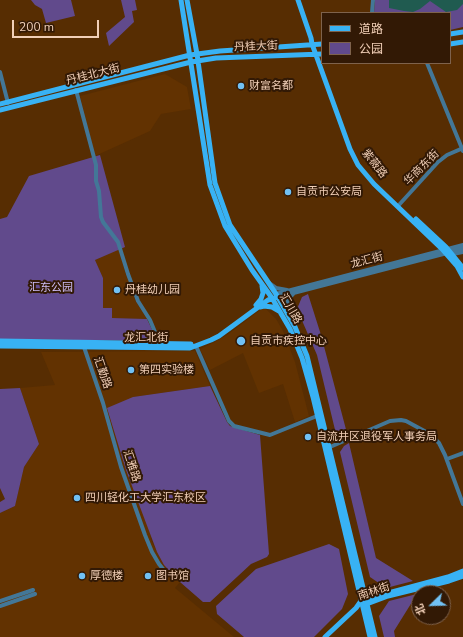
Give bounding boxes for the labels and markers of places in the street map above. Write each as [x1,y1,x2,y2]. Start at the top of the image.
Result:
place label: 财富名都 [249,79,293,93]
marker: 财富名都 [236,81,246,91]
place label: 自贡市公安局 [296,185,362,199]
marker: 自贡市公安局 [283,187,293,197]
place label: 丹桂幼儿园 [125,283,180,297]
marker: 丹桂幼儿园 [112,285,122,295]
place label: 自贡市疾控中心 [250,334,327,348]
marker: 自贡市疾控中心 [235,335,247,347]
place label: 第四实验楼 [139,363,194,377]
marker: 第四实验楼 [126,365,136,375]
place label: 自流井区退役军人事务局 [316,430,437,444]
marker: 自流井区退役军人事务局 [303,432,313,442]
place label: 四川轻化工大学汇东校区 [85,491,206,505]
marker: 四川轻化工大学汇东校区 [72,493,82,503]
place label: 厚德楼 [90,569,123,583]
place label: 图书馆 [156,569,189,583]
marker: 厚德楼 [77,571,87,581]
marker: 图书馆 [143,571,153,581]

